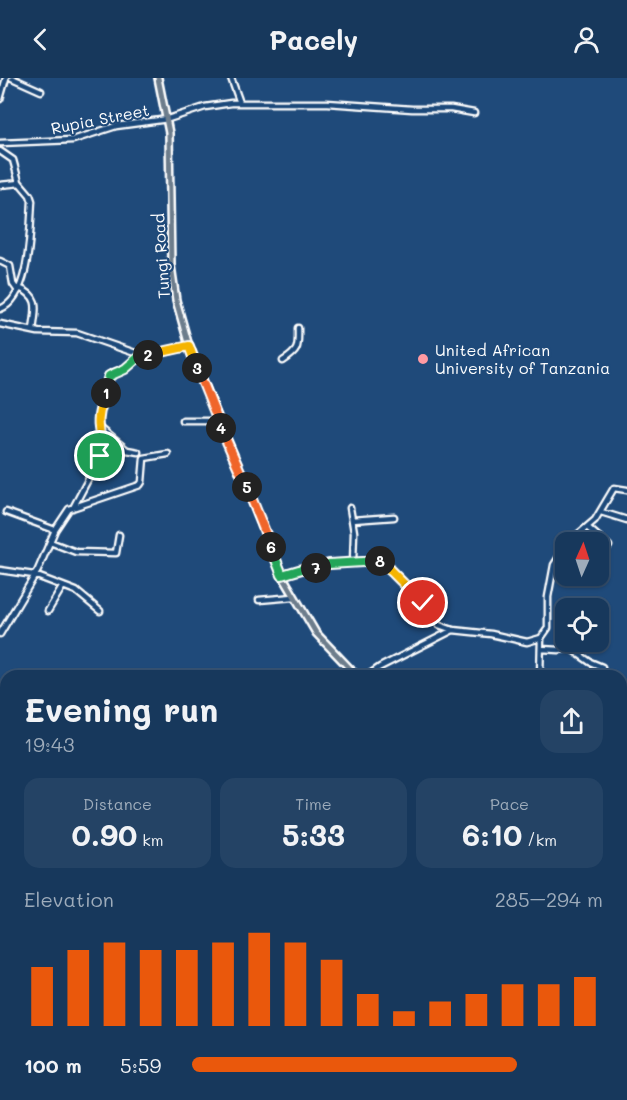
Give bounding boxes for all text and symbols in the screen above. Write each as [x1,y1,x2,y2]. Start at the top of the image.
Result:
text: Pacely [269,22,358,57]
icon: back [24,23,57,56]
icon: person [570,23,603,56]
street label: Rupia Street [49,99,151,138]
street label: Tungi Road [147,213,174,300]
place label: United African University of Tanzania [435,339,610,378]
pin: 2 [133,340,163,370]
text: 2 [144,344,152,365]
marker: United African University of Tanzania [416,352,430,366]
pin: 3 [182,353,212,383]
text: 3 [192,357,202,378]
pin: 1 [91,378,121,408]
text: 1 [102,382,110,403]
pin: 4 [206,413,236,443]
text: 4 [216,417,226,438]
pin [74,430,125,481]
icon: arrive [83,439,116,472]
pin: 5 [232,472,262,502]
text: 5 [242,476,252,497]
pin: 6 [256,532,286,562]
north arrow [555,532,609,586]
map controls [555,532,609,652]
text: 6 [266,536,276,557]
pin: 8 [365,546,395,576]
text: 8 [375,550,385,571]
pin: 7 [301,553,331,583]
text: 7 [312,557,320,578]
pin [397,577,448,628]
icon: check [406,586,439,619]
button: locate [555,598,609,652]
text: Evening run [24,687,218,730]
button: share [540,690,603,753]
text: 19:43 [24,731,74,757]
text: Distance [83,793,152,814]
text: Time [295,793,332,814]
text: Pace [490,793,529,814]
text: 0.90 [71,814,137,854]
text: 5:33 [282,814,345,854]
text: 6:10 [462,814,522,854]
text: km [137,829,164,850]
text: /km [522,829,557,850]
text: Elevation [24,886,114,912]
text: 285–294 m [495,886,603,912]
text: 100 m [24,1052,82,1078]
text: 5:59 [120,1052,161,1078]

